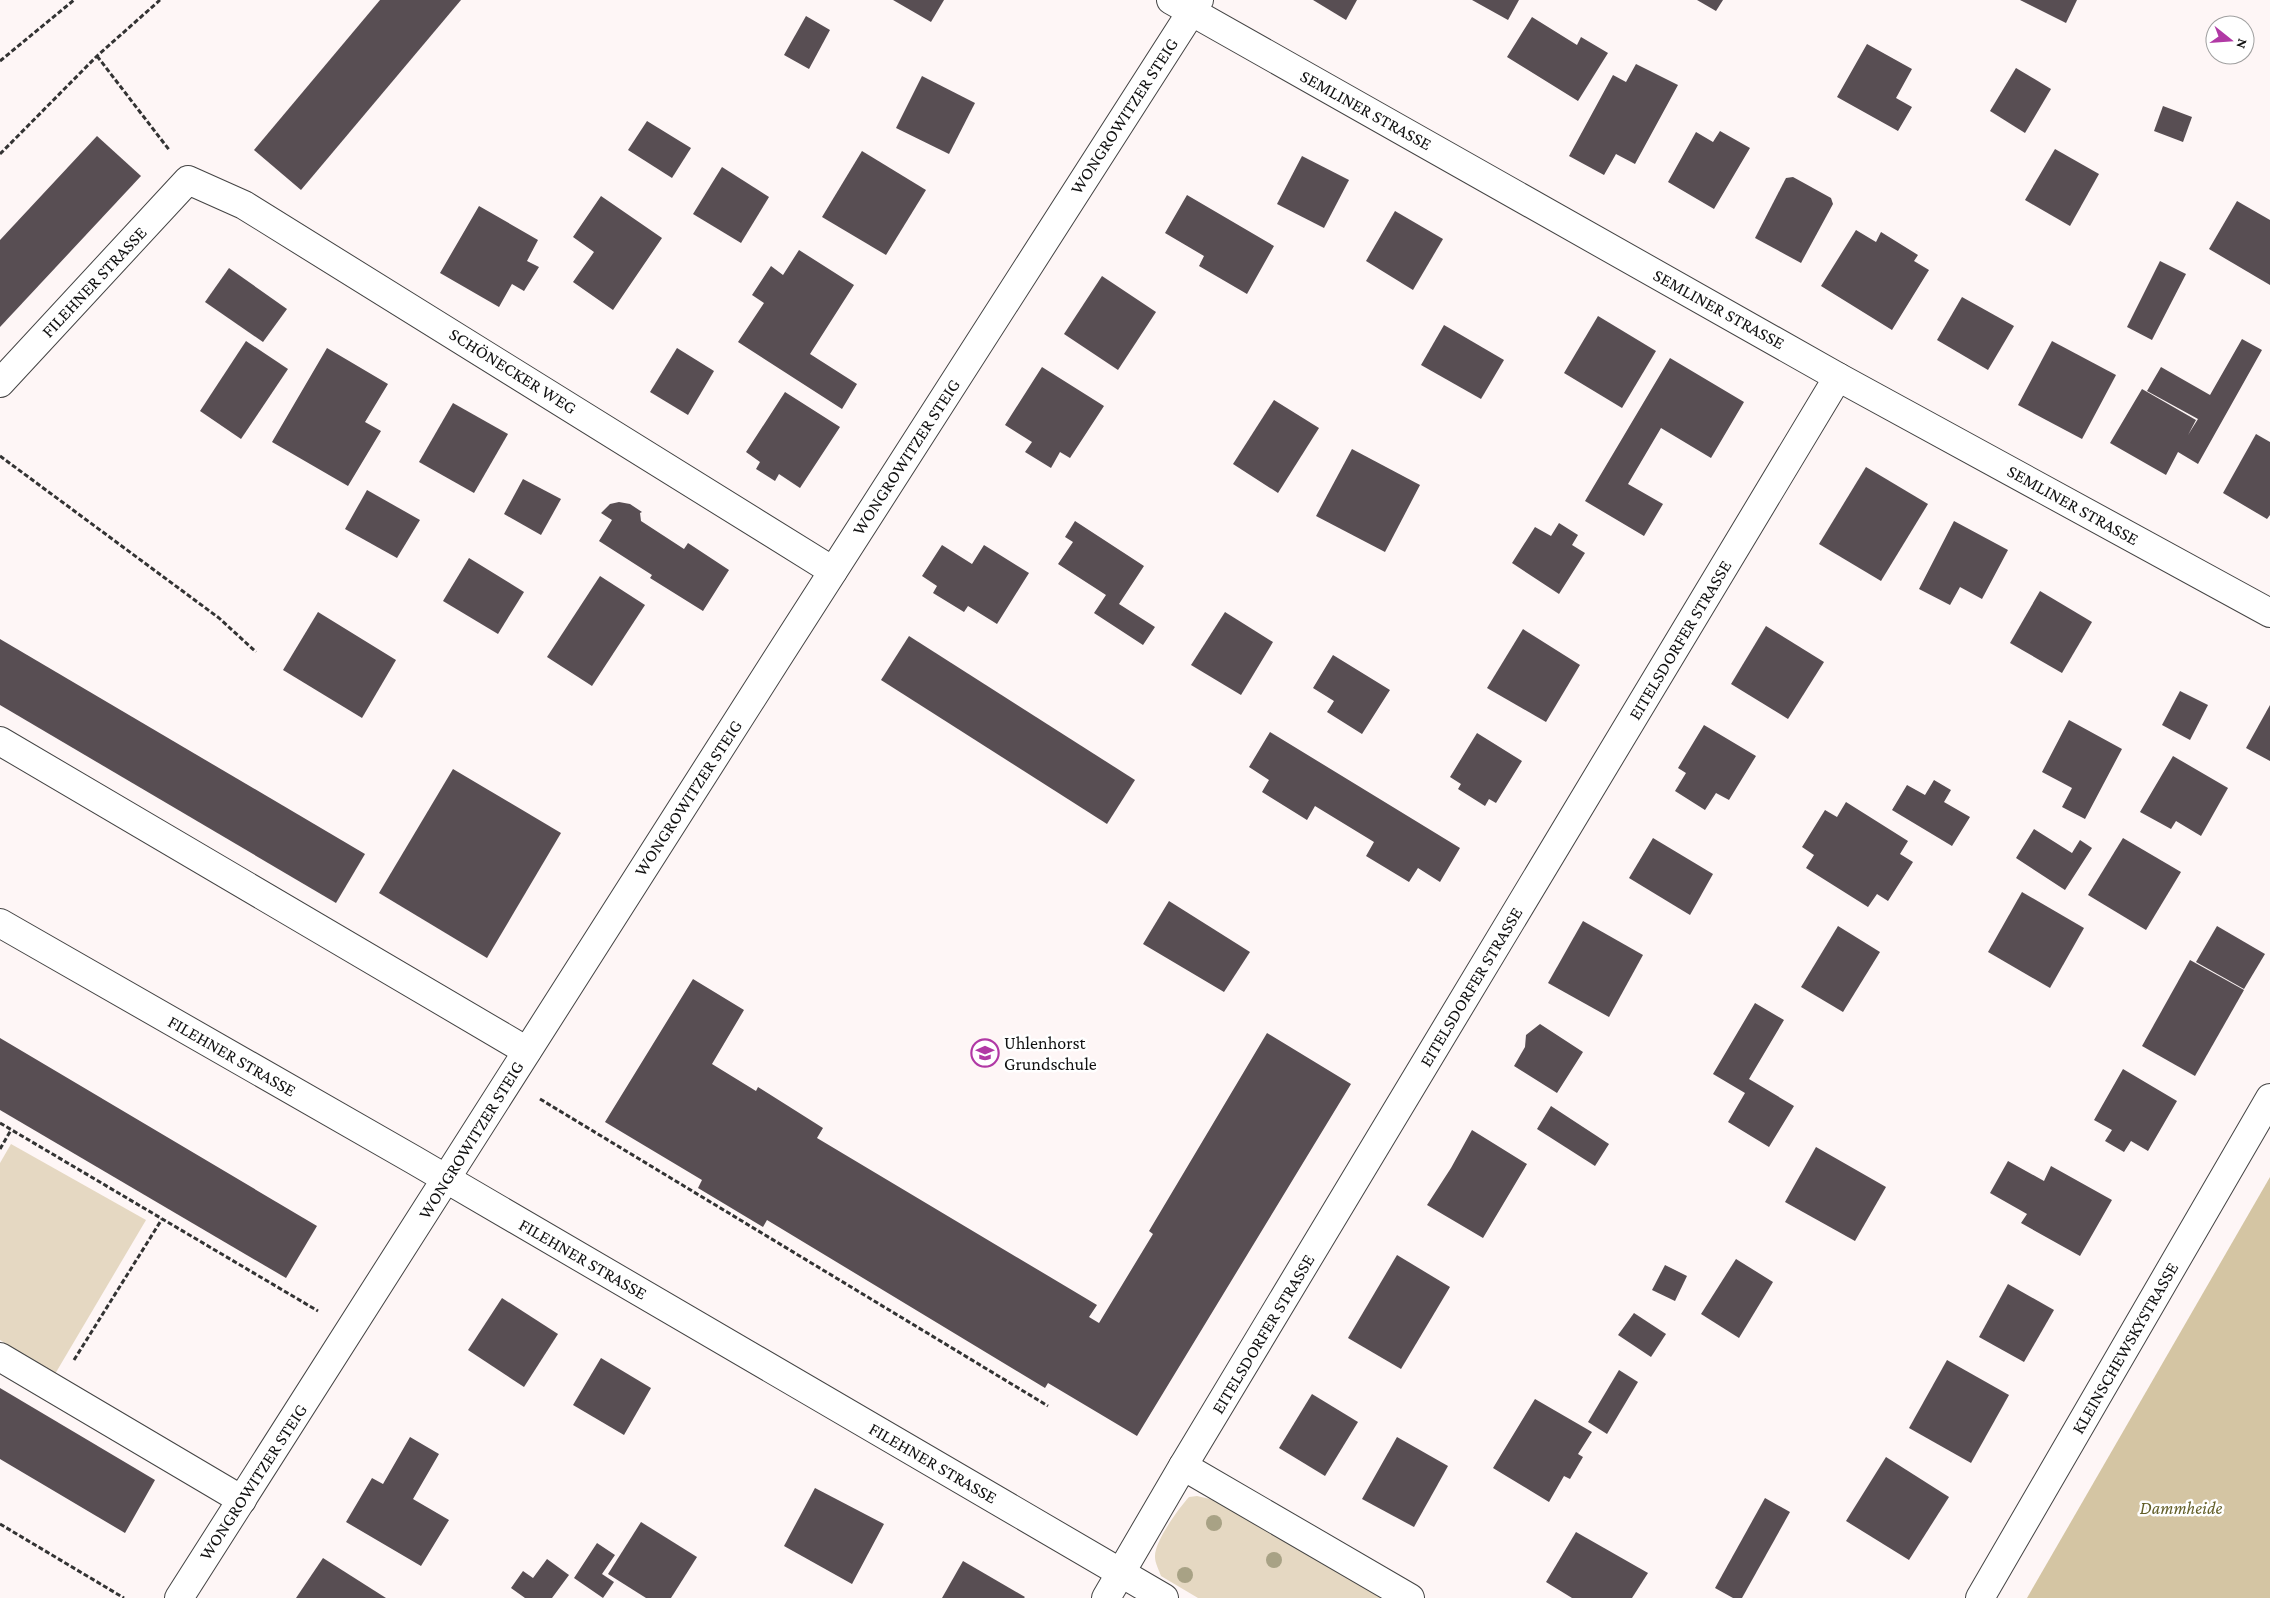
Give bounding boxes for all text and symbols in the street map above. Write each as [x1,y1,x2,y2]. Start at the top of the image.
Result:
north arrow [2205,15,2255,65]
street label: WONGROWITZER STEIG [1066,34,1182,198]
text: N [2233,37,2251,51]
street label: SEMLINER STRASSE [1297,66,1435,154]
street label: FILEHNER STRASSE [38,222,151,342]
street label: SEMLINER STRASSE [1650,265,1788,353]
street label: SCHÖNECKER WEG [446,324,580,418]
street label: WONGROWITZER STEIG [848,375,964,539]
street label: SEMLINER STRASSE [2004,461,2142,549]
street label: EITELSDORFER STRASSE [1624,556,1736,723]
street label: WONGROWITZER STEIG [630,716,746,880]
street label: EITELSDORFER STRASSE [1415,903,1527,1070]
street label: FILEHNER STRASSE [165,1011,300,1101]
place label: Uhlenhorst Grundschule [1004,1033,1097,1074]
school or university icon: Uhlenhorst Grundschule [970,1038,1000,1068]
street label: WONGROWITZER STEIG [414,1057,528,1223]
street label: FILEHNER STRASSE [516,1214,651,1304]
street label: EITELSDORFER STRASSE [1207,1250,1319,1417]
street label: KLEINSCHEWSKYSTRASSE [2068,1259,2182,1437]
street label: WONGROWITZER STEIG [195,1400,311,1564]
street label: FILEHNER STRASSE [866,1418,1001,1508]
park label: Dammheide [2140,1498,2222,1518]

